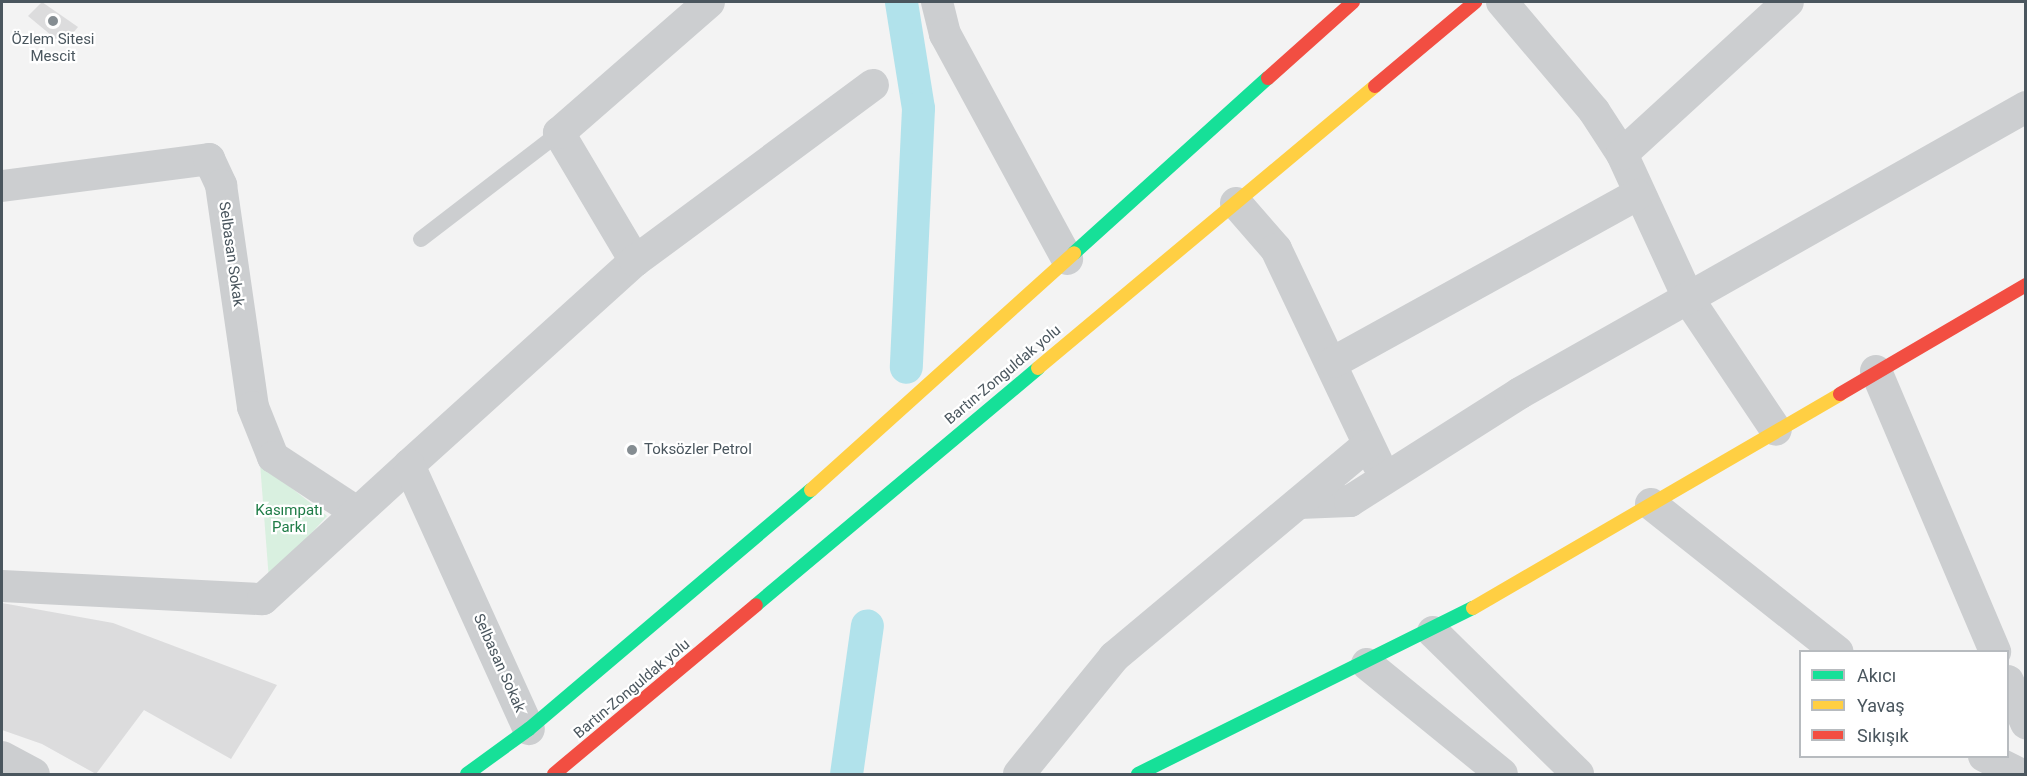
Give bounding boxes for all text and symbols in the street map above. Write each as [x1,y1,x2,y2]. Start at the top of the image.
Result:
marker: Özlem Sitesi Mescit [46,14,60,28]
place label: Özlem Sitesi Mescit [11,30,95,65]
street label: Selbasan Sokak [215,200,247,308]
street label: Bartın-Zonguldak yolu [942,321,1064,429]
place label: Toksözler Petrol [644,441,752,459]
marker: Toksözler Petrol [625,443,639,457]
park label: Kasımpatı Parkı [255,501,323,536]
street label: Selbasan Sokak [469,611,529,715]
street label: Bartın-Zonguldak yolu [571,635,693,743]
legend [1799,650,2009,758]
text: Akıcı [1857,665,1896,686]
text: Yavaş [1857,695,1905,716]
text: Sıkışık [1857,725,1909,746]

